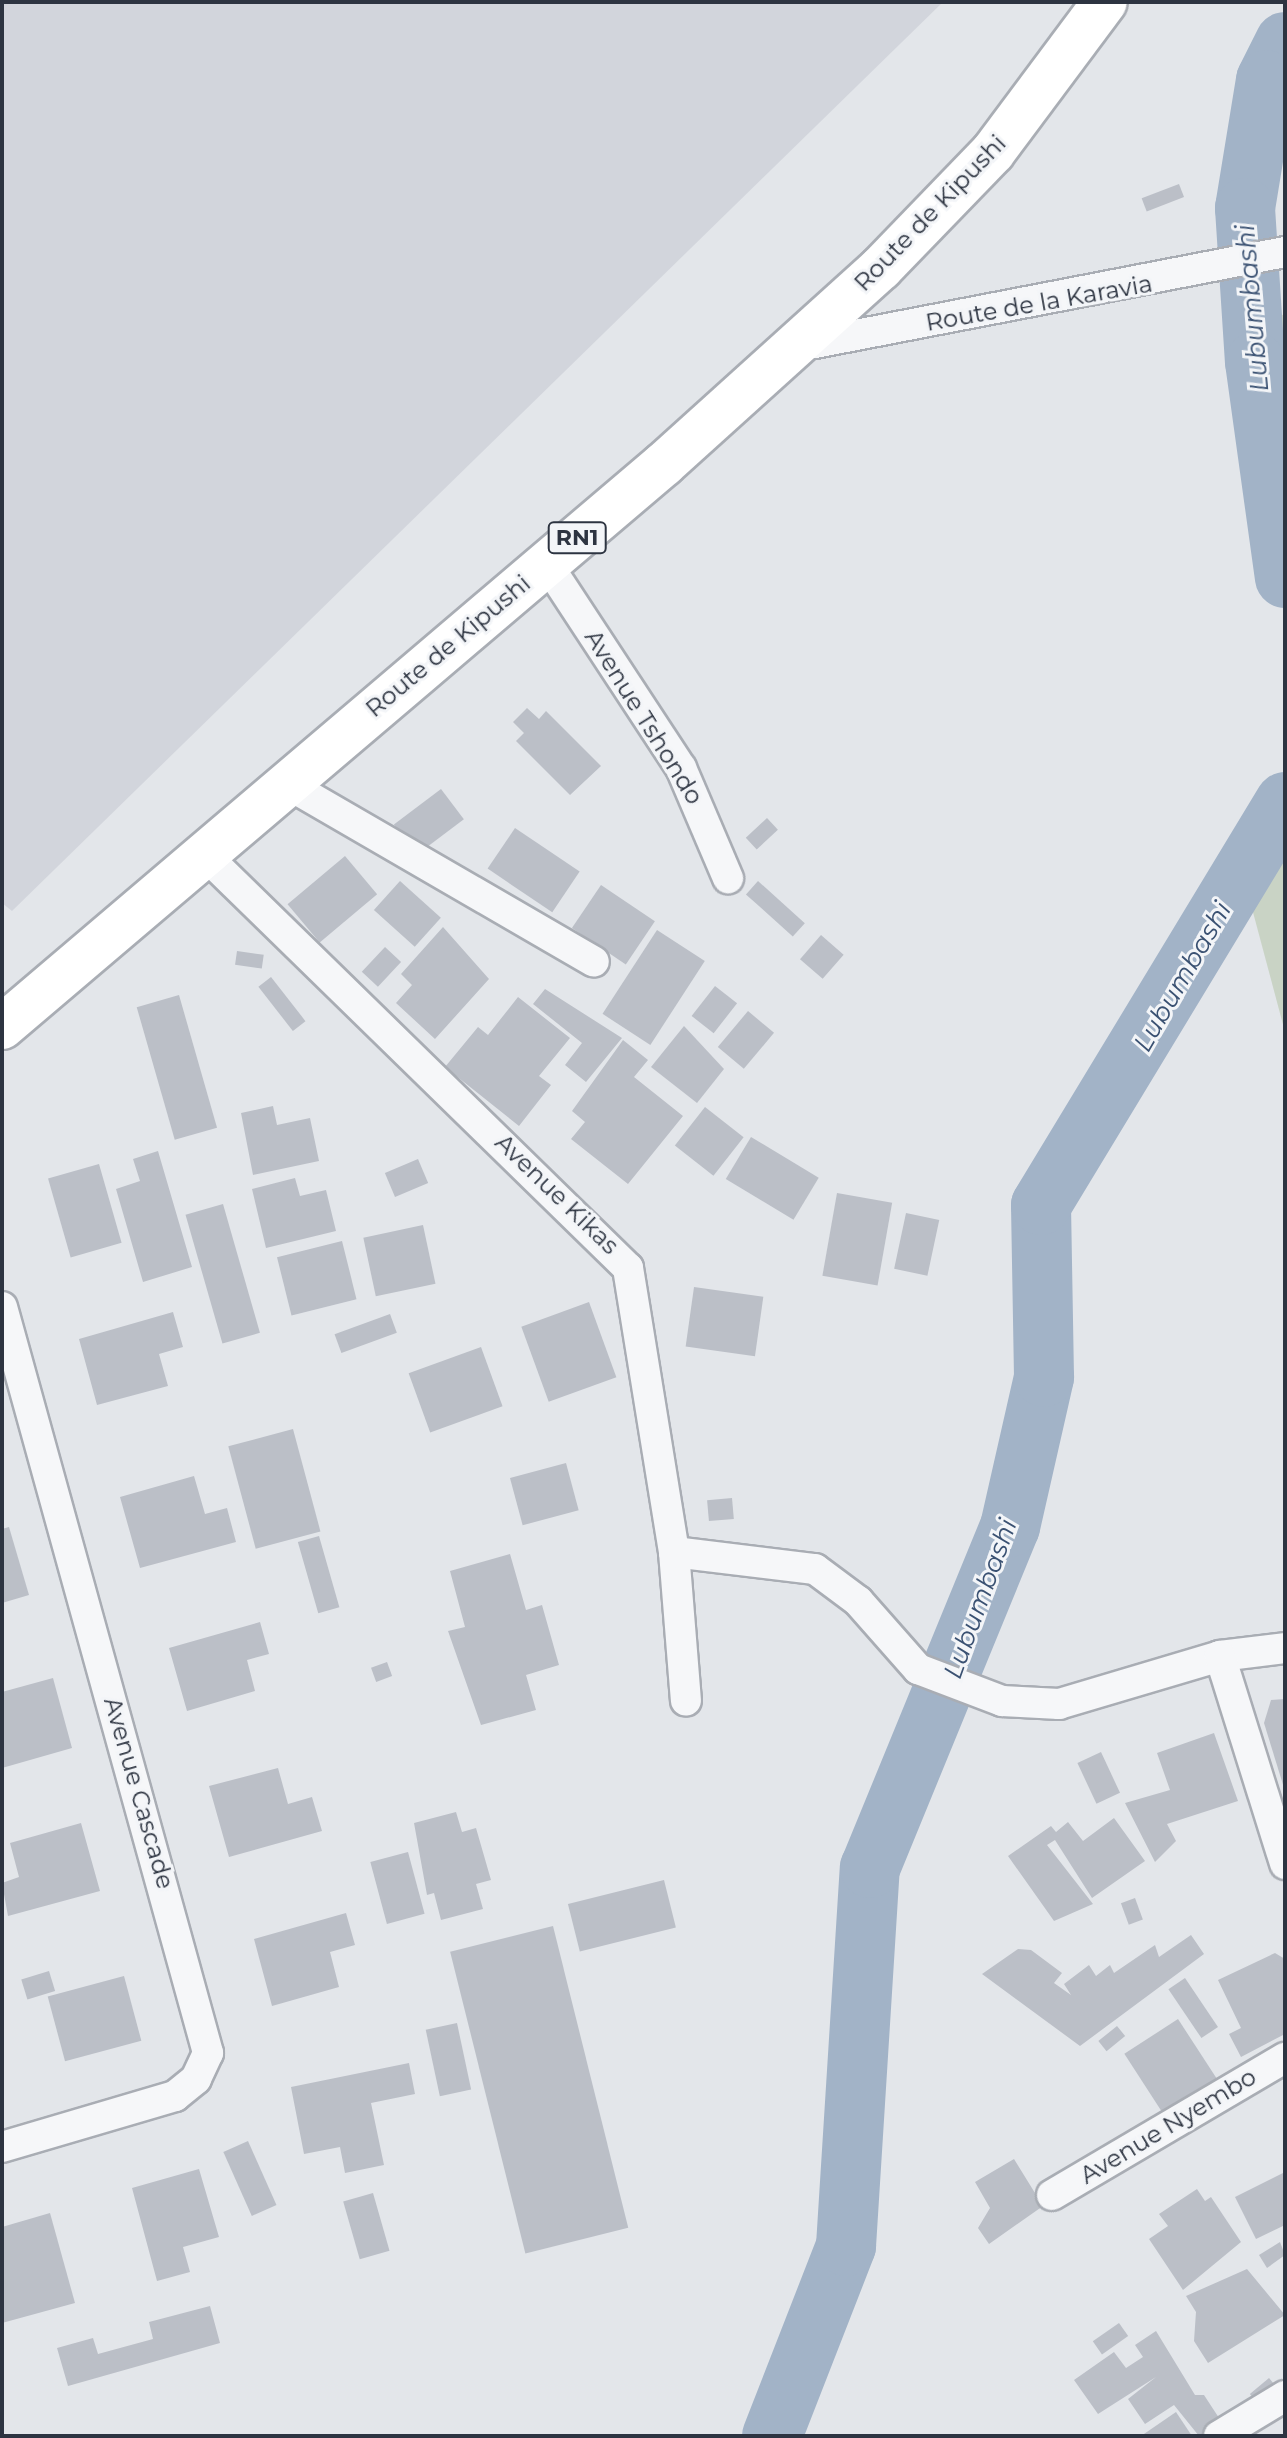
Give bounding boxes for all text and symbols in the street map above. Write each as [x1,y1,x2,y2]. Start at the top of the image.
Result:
street label: Route de Kipushi [848,129,1012,297]
water label: Lubumbashi [1230,223,1276,393]
street label: Route de la Karavia [923,269,1155,337]
road number: RN1 [547,520,607,556]
street label: Route de Kipushi [360,569,536,723]
street label: Avenue Tshondo [579,624,709,810]
water label: Lubumbashi [1128,897,1238,1057]
street label: Avenue Kikas [489,1128,625,1260]
water label: Lubumbashi [938,1515,1024,1683]
street label: Avenue Cascade [98,1694,180,1892]
street label: Avenue Nyembo [1075,2062,1261,2190]

